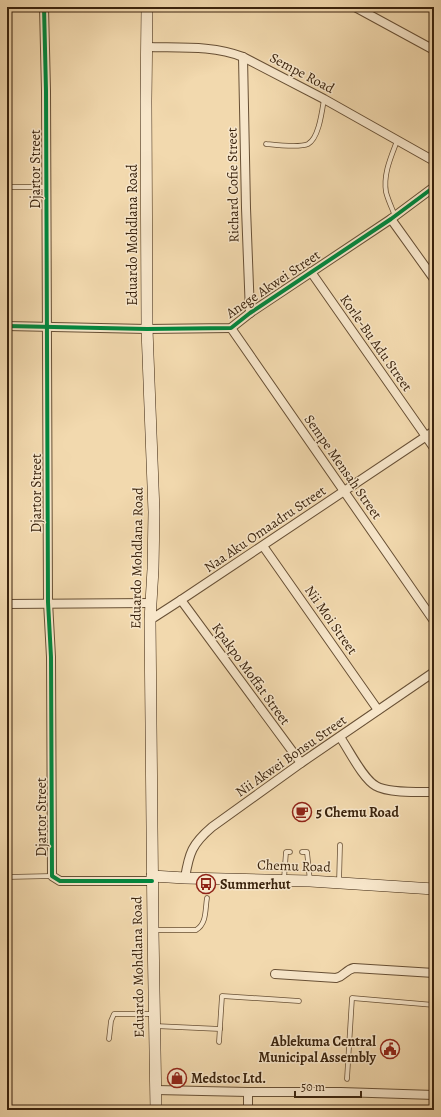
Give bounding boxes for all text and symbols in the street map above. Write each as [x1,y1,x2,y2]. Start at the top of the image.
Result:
street label: Sempe Road [266,48,338,98]
street label: Richard Cofie Street [222,127,244,243]
street label: Djartor Street [26,129,45,209]
street label: Eduardo Mohdlana Road [123,164,142,306]
street label: Anege Akwei Street [221,245,324,323]
street label: Korle-Bu Adu Street [335,291,417,396]
street label: Sempe Mensah Street [300,411,387,523]
street label: Djartor Street [27,453,46,533]
street label: Naa Aku Omaadru Street [200,481,330,577]
street label: Eduardo Mohdlana Road [126,487,148,629]
street label: Nii Moi Street [300,582,362,659]
street label: Kpakpo Moffat Street [207,619,295,729]
street label: Nii Akwei Bonsu Street [232,710,351,801]
street label: Djartor Street [32,777,51,857]
cafe icon: 5 Chemu Road [291,801,313,823]
place label: 5 Chemu Road [316,803,400,822]
street label: Chemu Road [257,855,332,877]
bus stop icon: Summerhut [195,873,217,895]
place label: Summerhut [220,875,291,894]
street label: Eduardo Mohdlana Road [127,896,149,1038]
place label: Ablekuma Central Municipal Assembly [259,1032,376,1067]
public building icon: Ablekuma Central Municipal Assembly [379,1038,401,1060]
shop icon: Medstoc Ltd. [166,1067,188,1089]
place label: Medstoc Ltd. [191,1069,266,1088]
scale bar [295,1073,361,1099]
text: 50 m [301,1079,325,1095]

